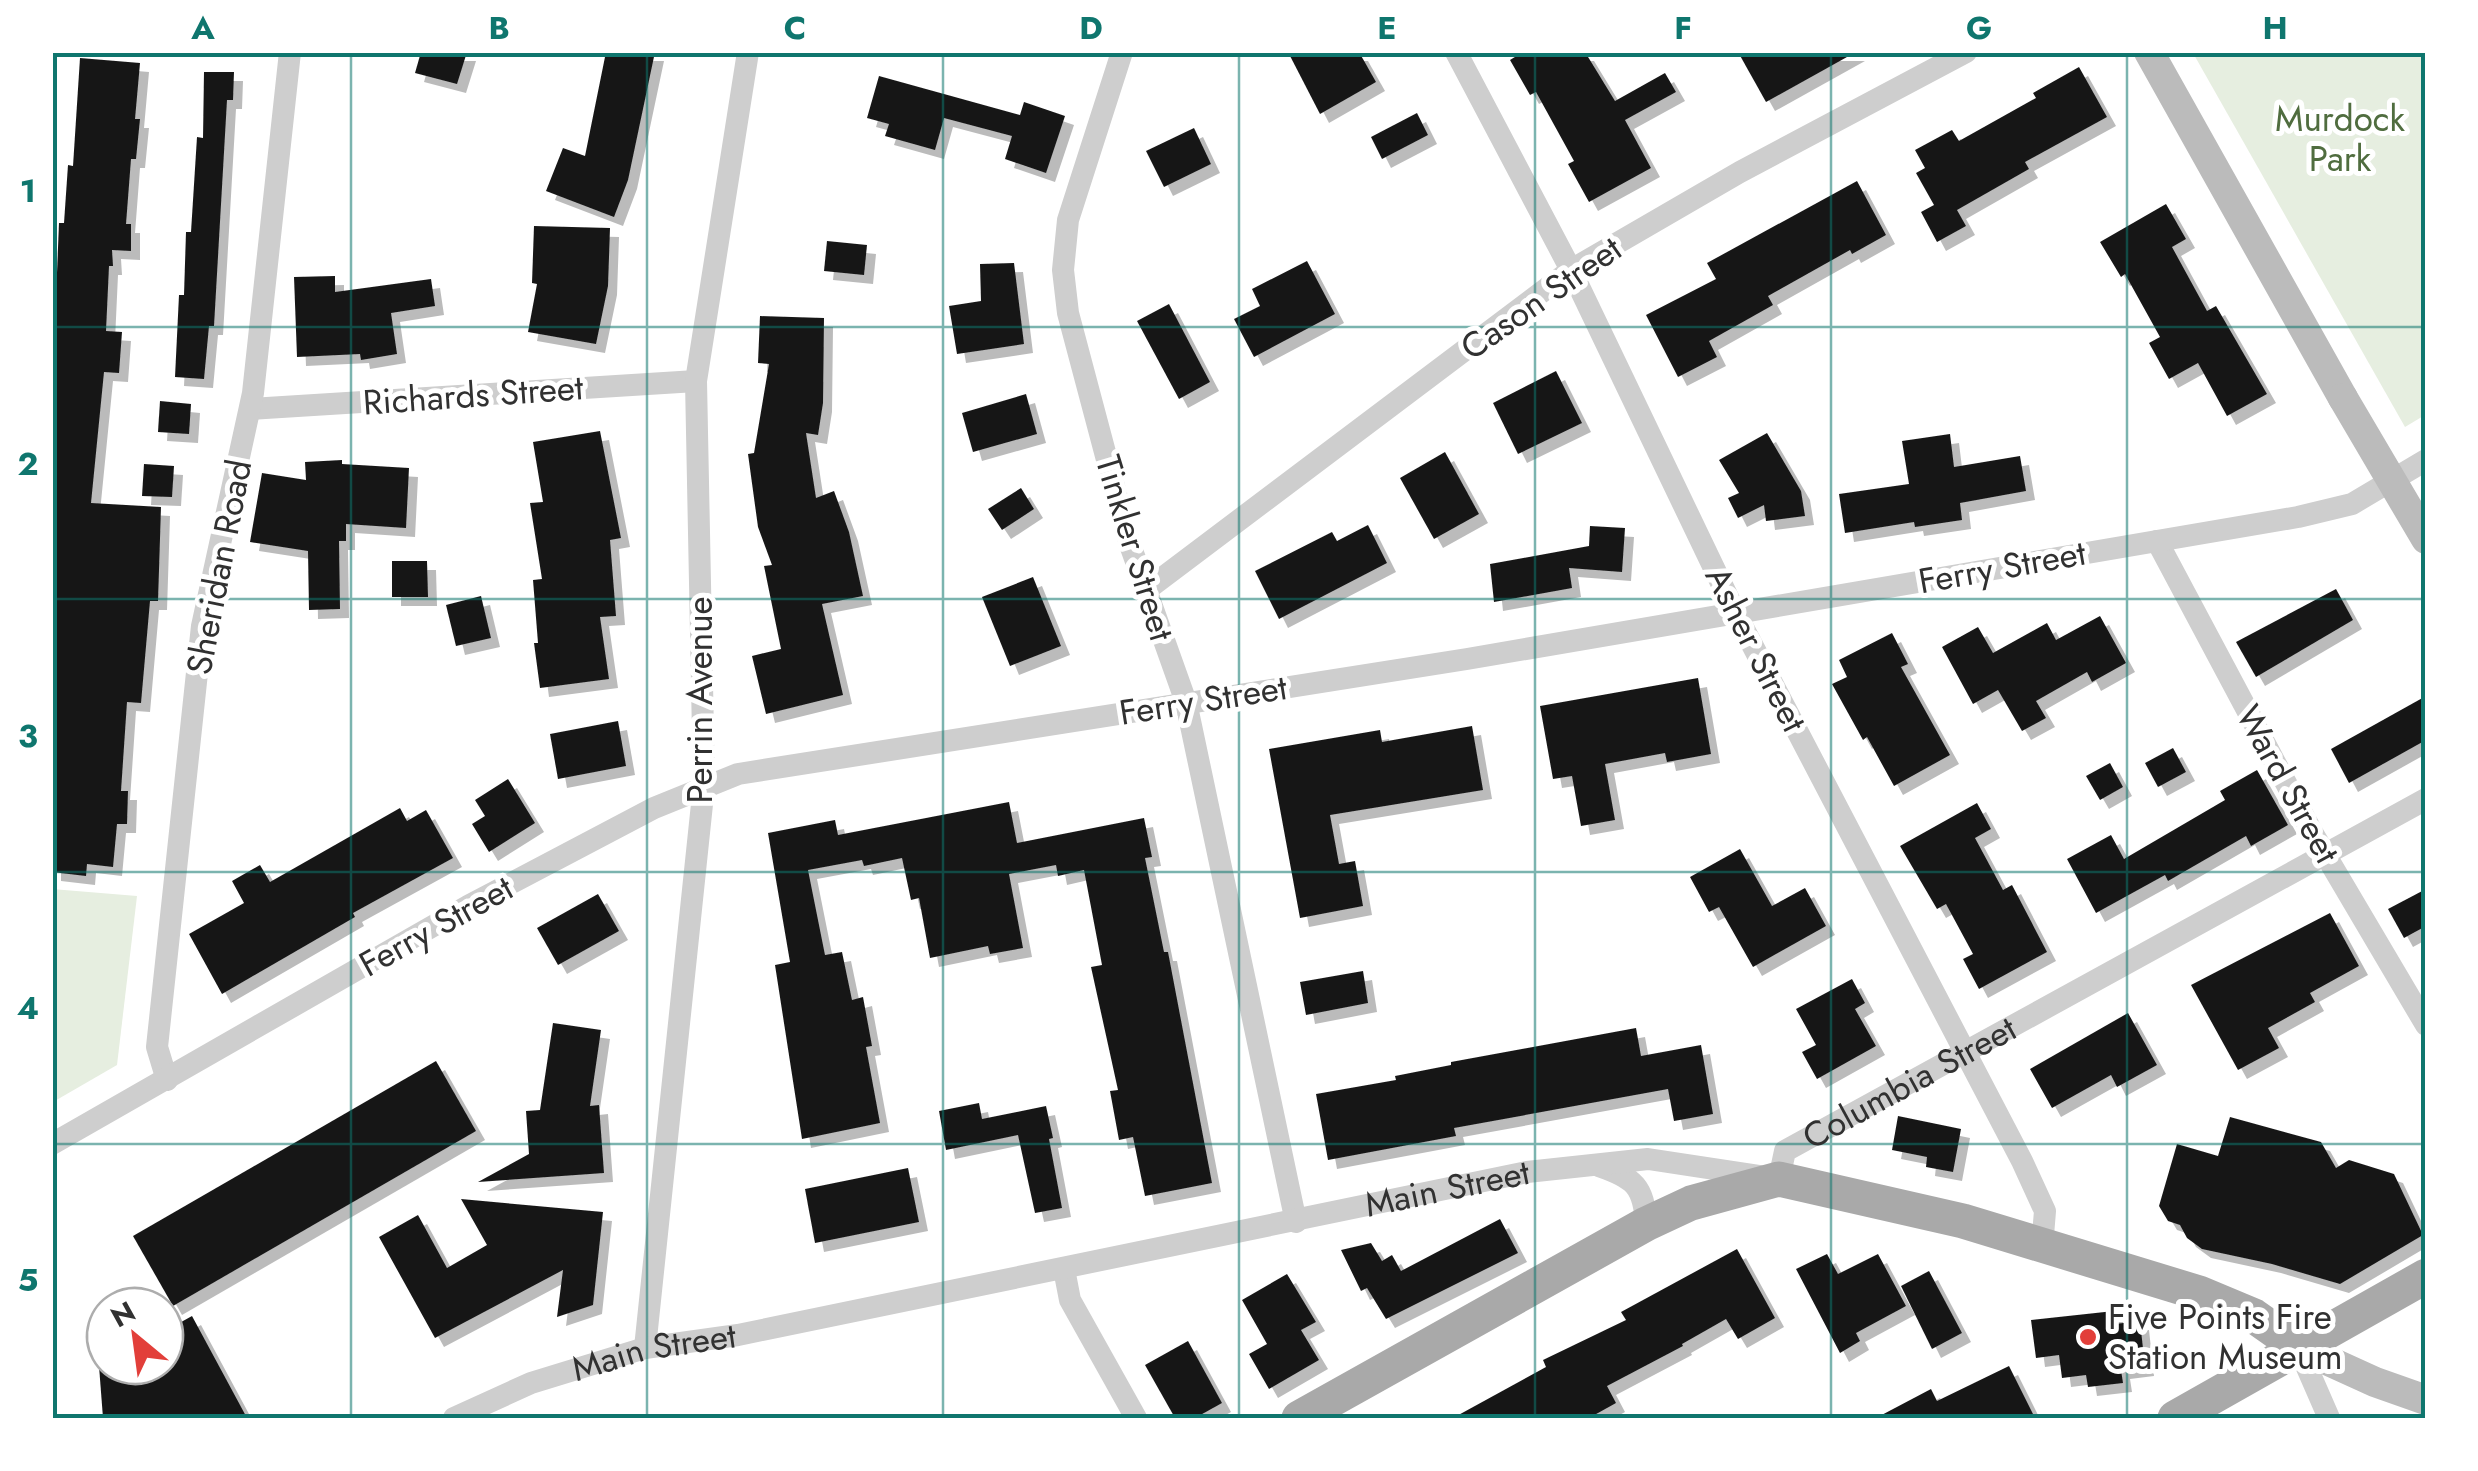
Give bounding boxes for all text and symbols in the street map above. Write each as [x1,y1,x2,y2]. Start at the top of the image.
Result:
text: A [190,5,215,51]
text: B [488,5,510,51]
text: C [784,5,806,51]
text: D [1079,5,1103,51]
text: E [1377,5,1397,51]
text: F [1674,5,1692,51]
text: G [1966,5,1992,51]
text: H [2262,5,2288,51]
park label: Murdock Park [2275,94,2406,184]
text: 1 [20,168,36,214]
street label: Cason Street [1450,224,1632,372]
street label: Richards Street [361,362,585,428]
text: 2 [18,441,39,487]
street label: Tinkler Street [1083,449,1187,647]
street label: Sheridan Road [174,455,264,679]
street label: Ferry Street [1914,528,2090,606]
street label: Asher Street [1693,558,1819,741]
street label: Perrin Avenue [675,596,725,804]
street label: Ferry Street [1116,662,1291,738]
street label: Ward Street [2224,696,2352,873]
text: 3 [18,713,38,759]
street label: Ferry Street [350,863,523,989]
text: 4 [17,985,39,1031]
street label: Columbia Street [1793,1004,2026,1162]
street label: Main Street [1361,1147,1535,1230]
text: 5 [18,1257,38,1303]
north arrow [85,1286,185,1386]
text: N [103,1291,143,1338]
place label: Five Points Fire Station Museum [2108,1292,2342,1382]
street label: Main Street [566,1310,740,1394]
marker: Five Points Fire Station Museum [2077,1326,2099,1348]

